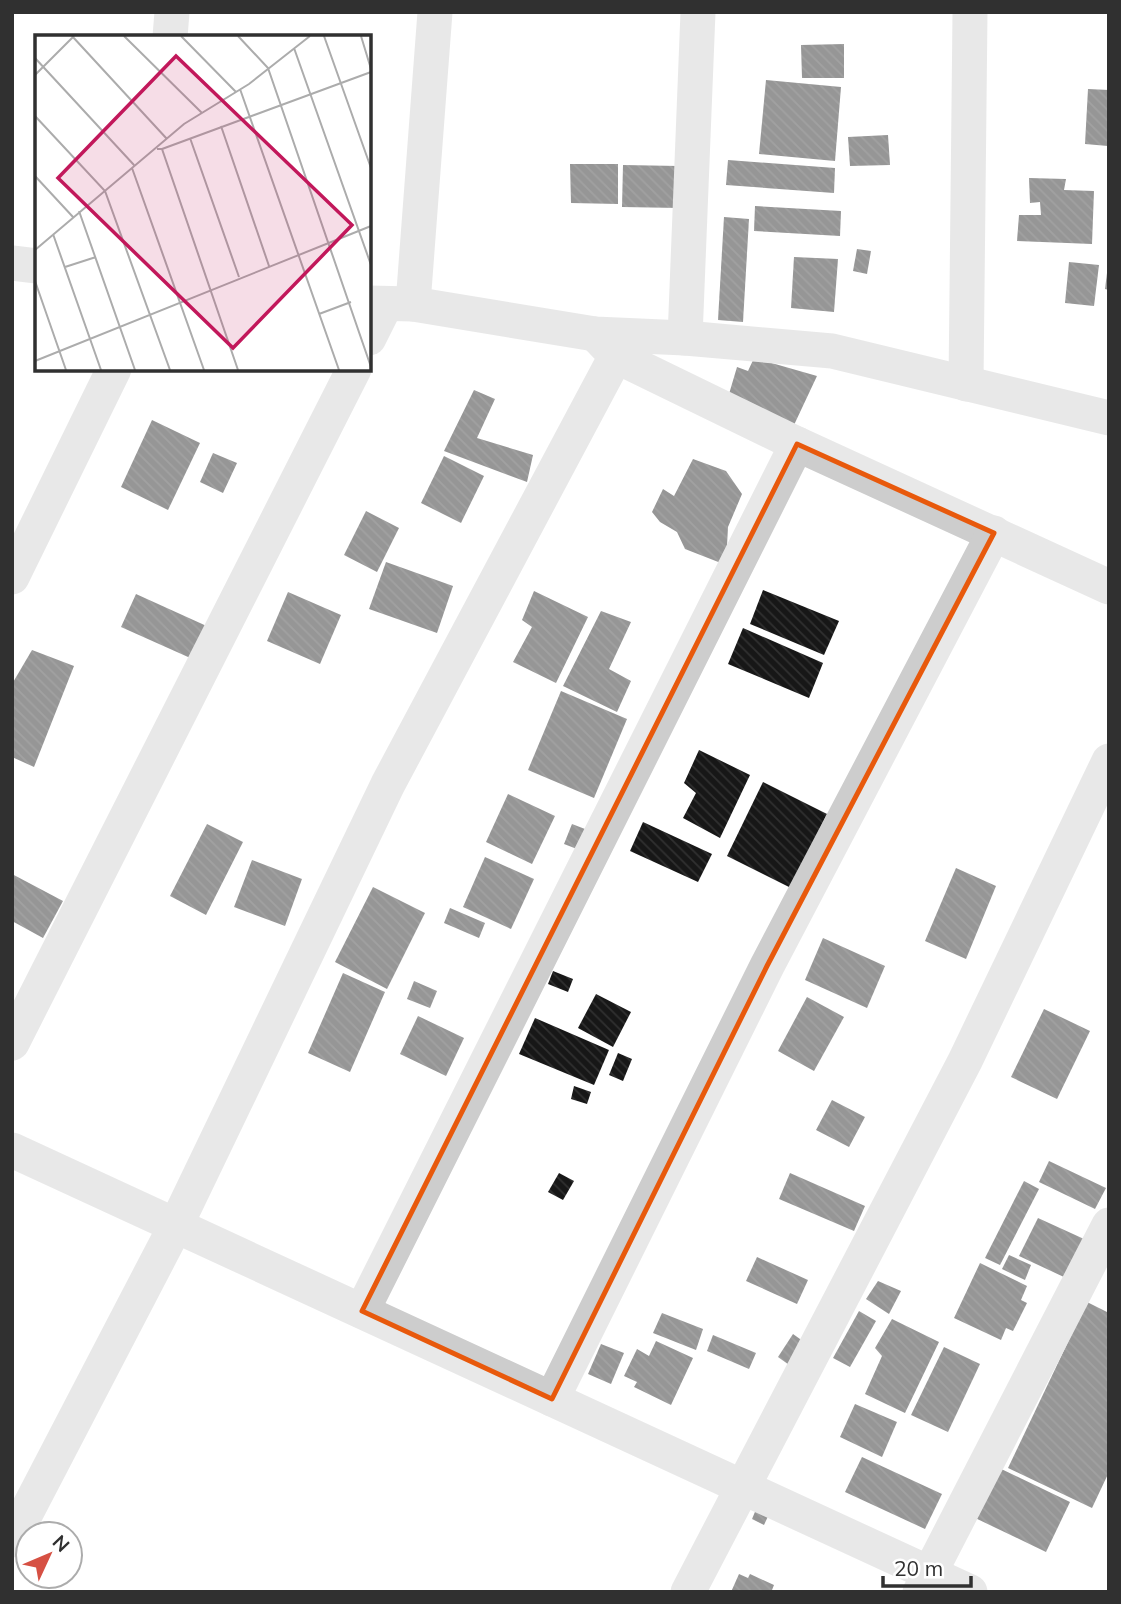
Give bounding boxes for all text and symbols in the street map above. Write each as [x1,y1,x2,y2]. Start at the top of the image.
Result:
inset map [35,35,371,371]
north arrow [14,1520,84,1590]
text: N [48,1530,75,1557]
scale bar [883,1544,970,1588]
text: 20 m [894,1555,943,1581]

